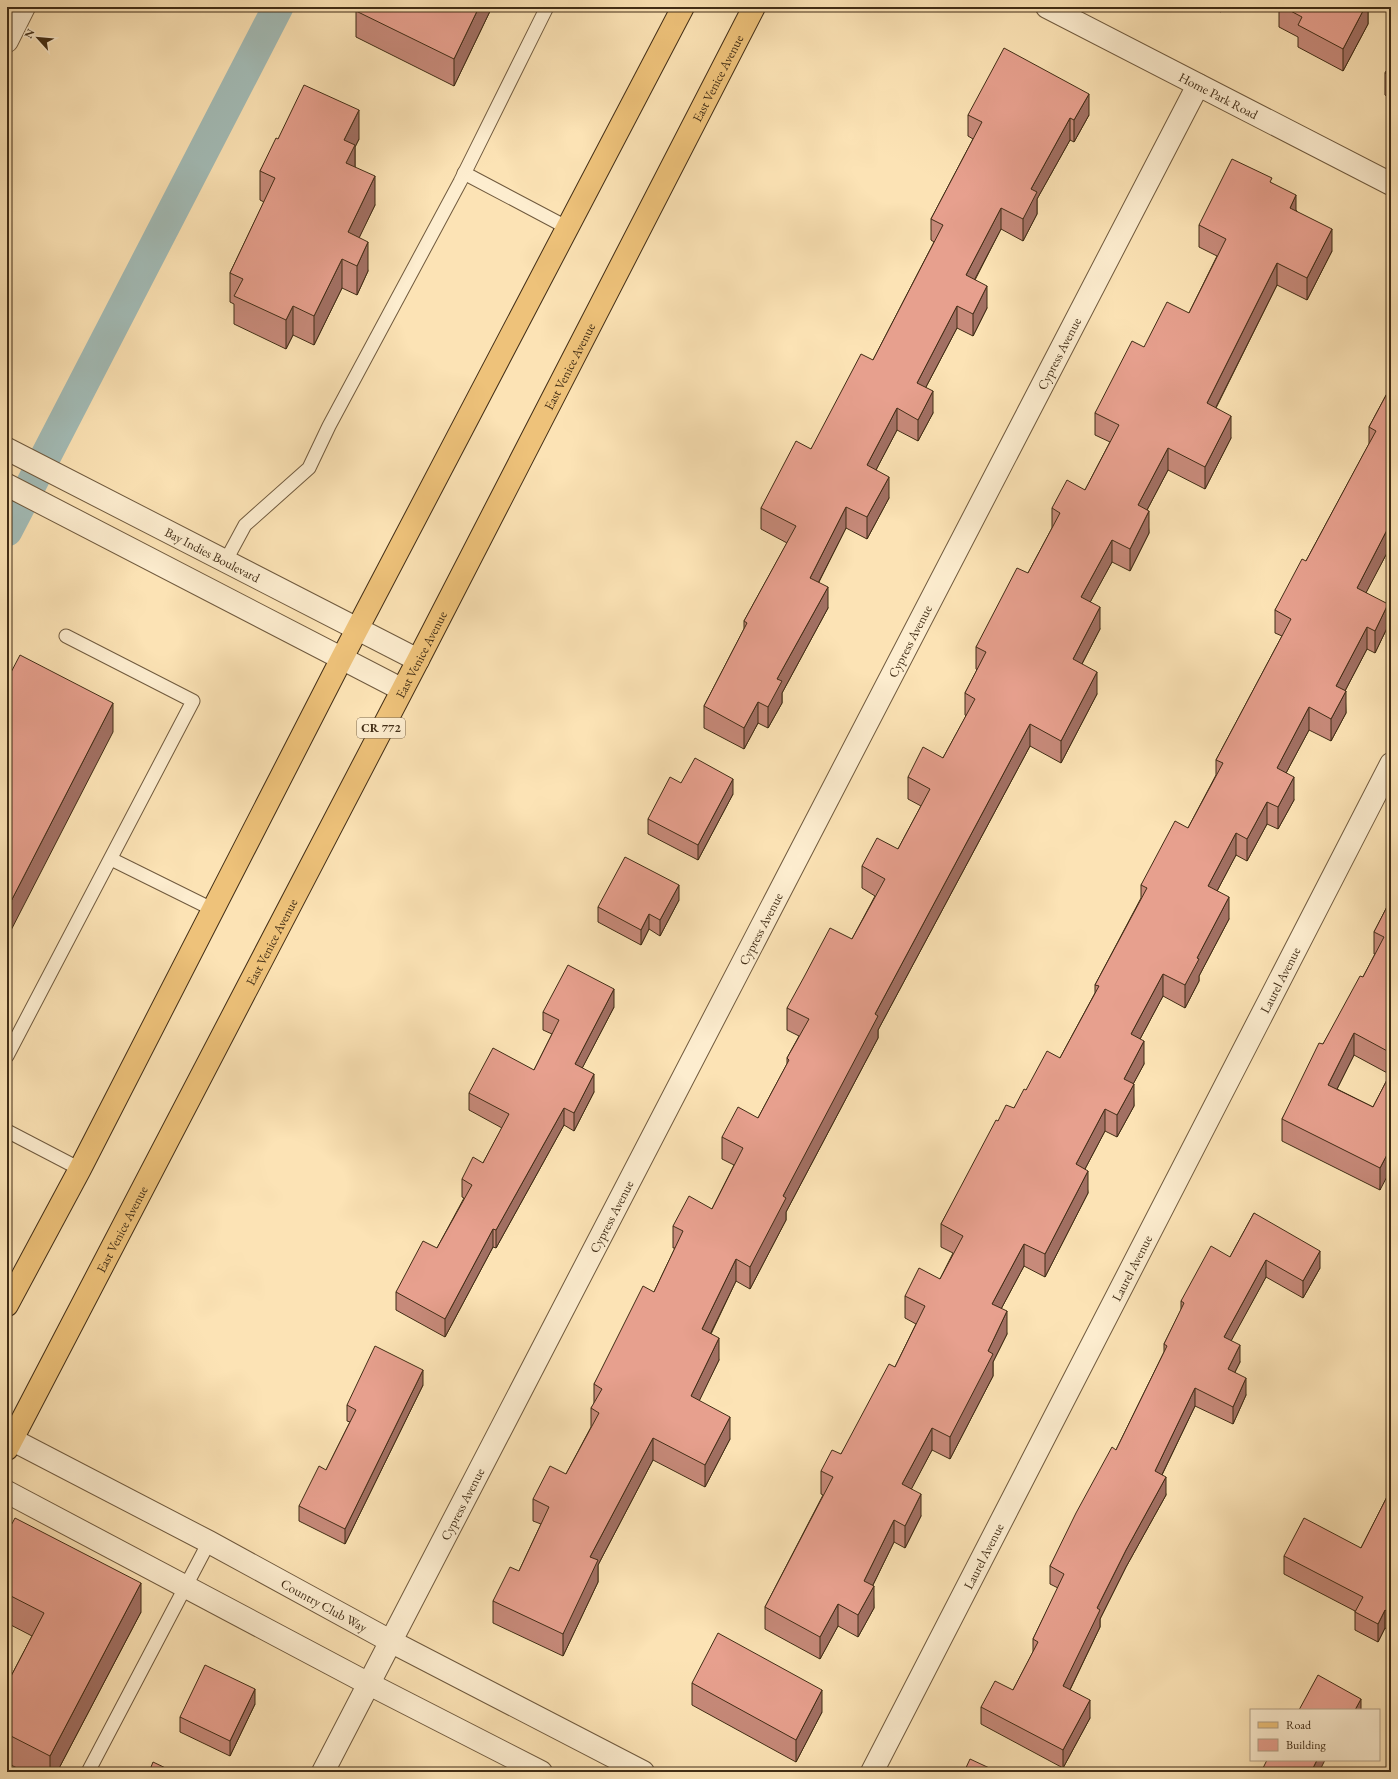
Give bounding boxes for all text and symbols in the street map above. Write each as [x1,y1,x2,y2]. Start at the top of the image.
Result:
north arrow [18,18,58,58]
text: N [21,26,37,41]
street label: East Venice Avenue [688,32,747,125]
street label: Home Park Road [1176,68,1261,123]
street label: Cypress Avenue [1033,314,1085,393]
street label: East Venice Avenue [540,320,599,413]
street label: Bay Indies Boulevard [162,523,263,587]
street label: Cypress Avenue [884,602,936,680]
street label: East Venice Avenue [392,608,451,701]
road number: CR 772 [357,718,405,738]
street label: Cypress Avenue [735,890,787,968]
street label: East Venice Avenue [242,896,301,988]
street label: Laurel Avenue [1256,944,1304,1016]
street label: Cypress Avenue [586,1177,638,1256]
street label: East Venice Avenue [92,1183,152,1276]
street label: Laurel Avenue [1108,1232,1156,1304]
street label: Cypress Avenue [437,1465,488,1543]
street label: Laurel Avenue [960,1520,1008,1592]
street label: Country Club Way [278,1575,371,1636]
legend [1250,1709,1380,1761]
text: Road [1286,1717,1312,1733]
text: Building [1286,1737,1327,1753]

